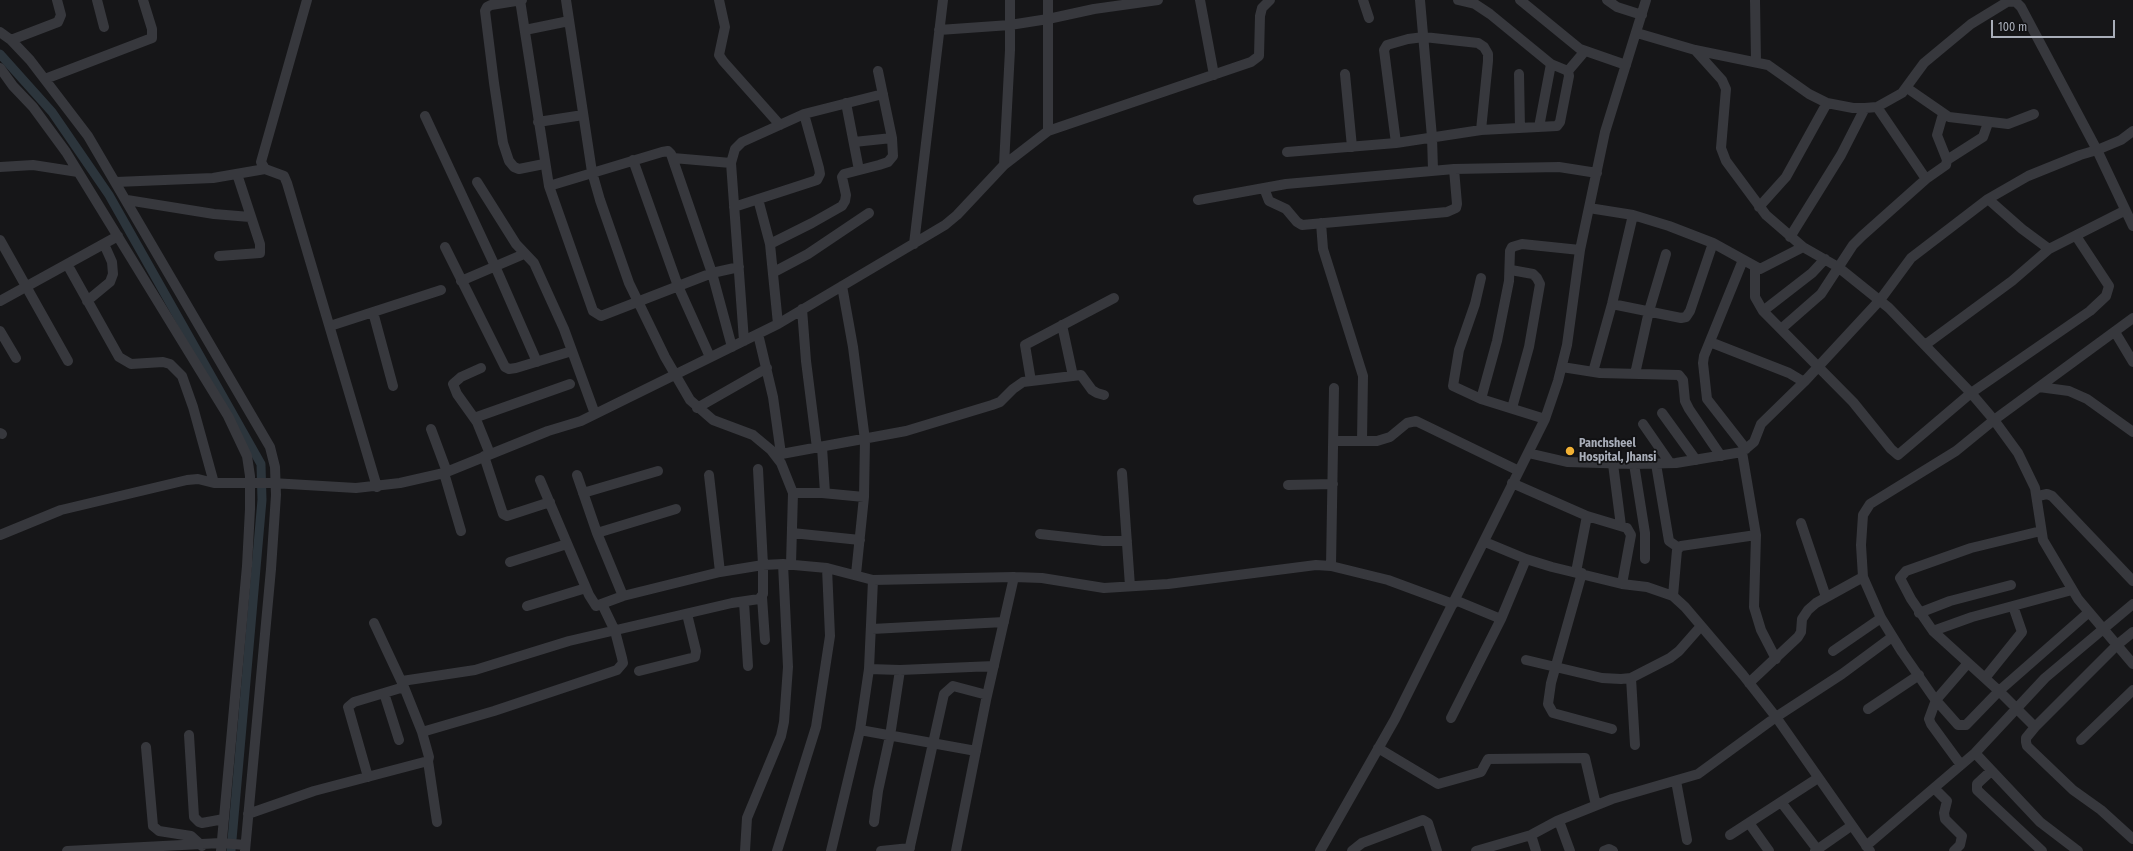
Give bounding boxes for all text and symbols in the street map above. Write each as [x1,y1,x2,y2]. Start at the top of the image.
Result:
scale bar [1993,12,2117,38]
text: 100 m [1998,20,2027,34]
place label: Panchsheel Hospital, Jhansi [1579,437,1656,465]
marker: Panchsheel Hospital, Jhansi [1564,445,1576,457]

